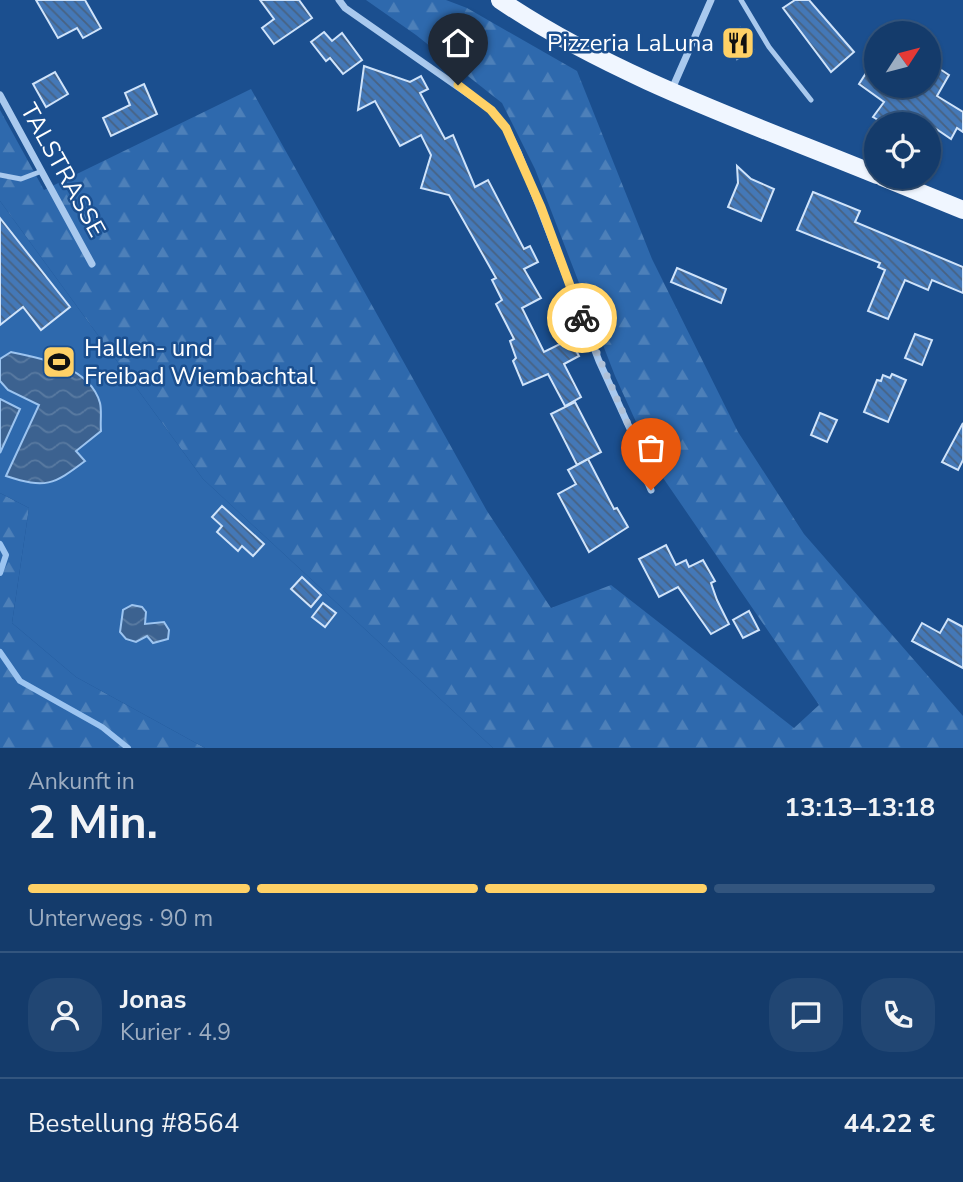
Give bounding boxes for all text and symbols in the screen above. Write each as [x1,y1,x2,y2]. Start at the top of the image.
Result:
pin [428,13,488,85]
north arrow [864,21,942,98]
map controls [864,21,941,189]
icon: home [439,24,477,62]
restaurant icon: Pizzeria LaLuna [719,24,757,62]
place label: Pizzeria LaLuna [547,27,714,59]
street label: TALSTRASSE [13,97,113,243]
button: locate [864,112,941,189]
courier [547,283,617,353]
icon: bike [563,299,601,337]
place label: Hallen- und Freibad Wiembachtal [84,332,316,392]
sports icon: Hallen- und Freibad Wiembachtal [40,343,78,381]
pin [621,418,681,490]
icon: bag [632,429,670,467]
text: Ankunft in [28,766,135,797]
text: 13:13–13:18 [784,790,935,825]
text: 2 Min. [28,791,158,854]
text: Unterwegs · 90 m [28,903,213,934]
button: person [28,978,102,1052]
button: chat [769,978,843,1052]
button: phone [861,978,935,1052]
text: Jonas [120,982,186,1017]
text: Kurier · 4.9 [120,1017,231,1048]
text: Bestellung #8564 [28,1106,239,1141]
text: 44.22 € [844,1106,935,1141]

